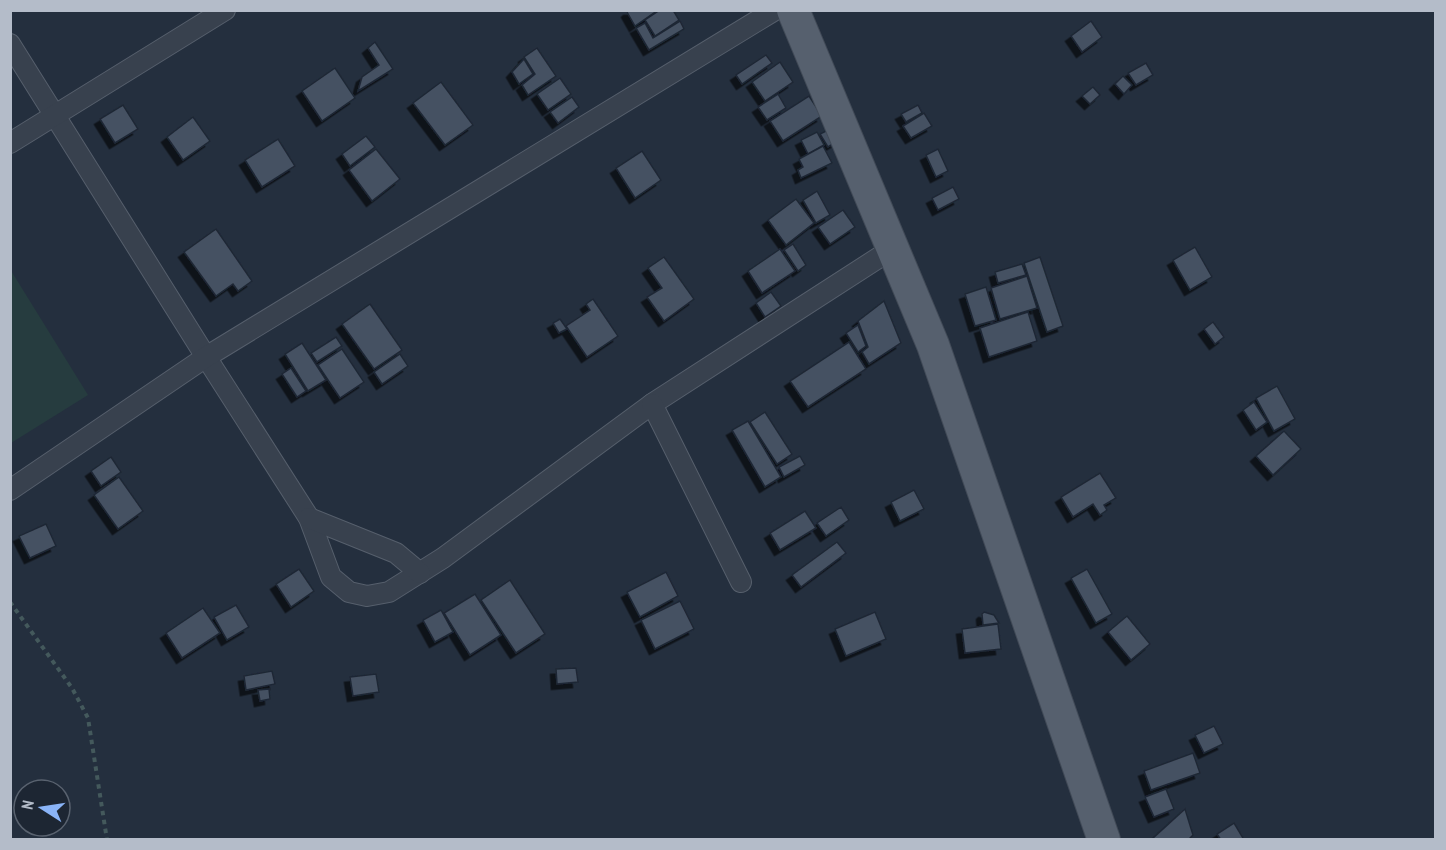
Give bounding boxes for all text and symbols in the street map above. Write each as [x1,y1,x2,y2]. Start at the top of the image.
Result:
north arrow [12,778,72,838]
text: N [17,799,38,811]

